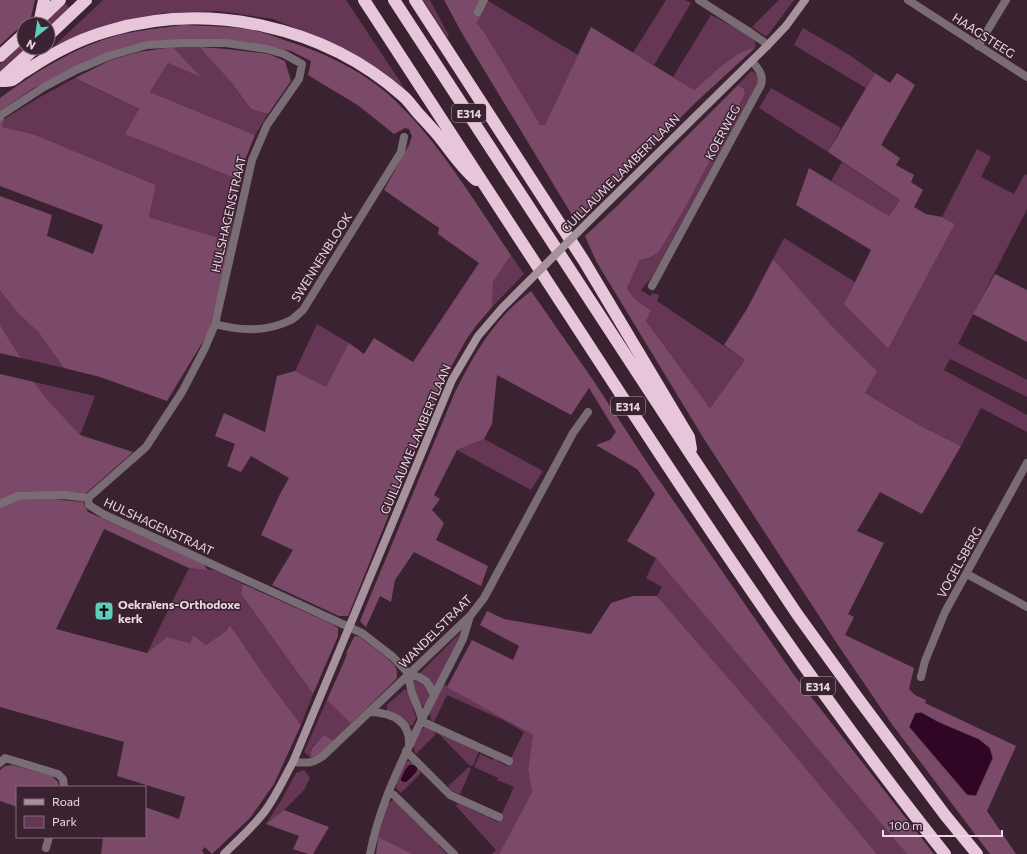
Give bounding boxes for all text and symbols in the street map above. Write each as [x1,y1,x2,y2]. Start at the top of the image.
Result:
street label: HAAGSTEEG [950,10,1018,60]
north arrow [16,16,56,56]
text: N [24,37,38,53]
street label: KOERWEG [702,102,742,162]
road number: E314 [452,104,486,122]
street label: GUILLAUME LAMBERTLAAN [558,111,682,235]
street label: HULSHAGENSTRAAT [208,154,248,274]
street label: SWENNENBLOOK [288,210,354,304]
street label: GUILLAUME LAMBERTLAAN [377,362,453,516]
road number: E314 [611,397,645,415]
street label: HULSHAGENSTRAAT [102,494,216,558]
street label: VOGELSBERG [934,524,984,600]
street label: WANDELSTRAAT [396,591,475,670]
place label: Oekraïens-Orthodoxe kerk [118,597,240,625]
church icon: Oekraïens-Orthodoxe kerk [93,600,115,622]
road number: E314 [801,677,835,695]
legend [16,786,146,838]
text: Road [52,794,80,808]
scale bar [883,812,1002,838]
text: Park [52,814,78,828]
text: 100 m [889,818,923,832]

